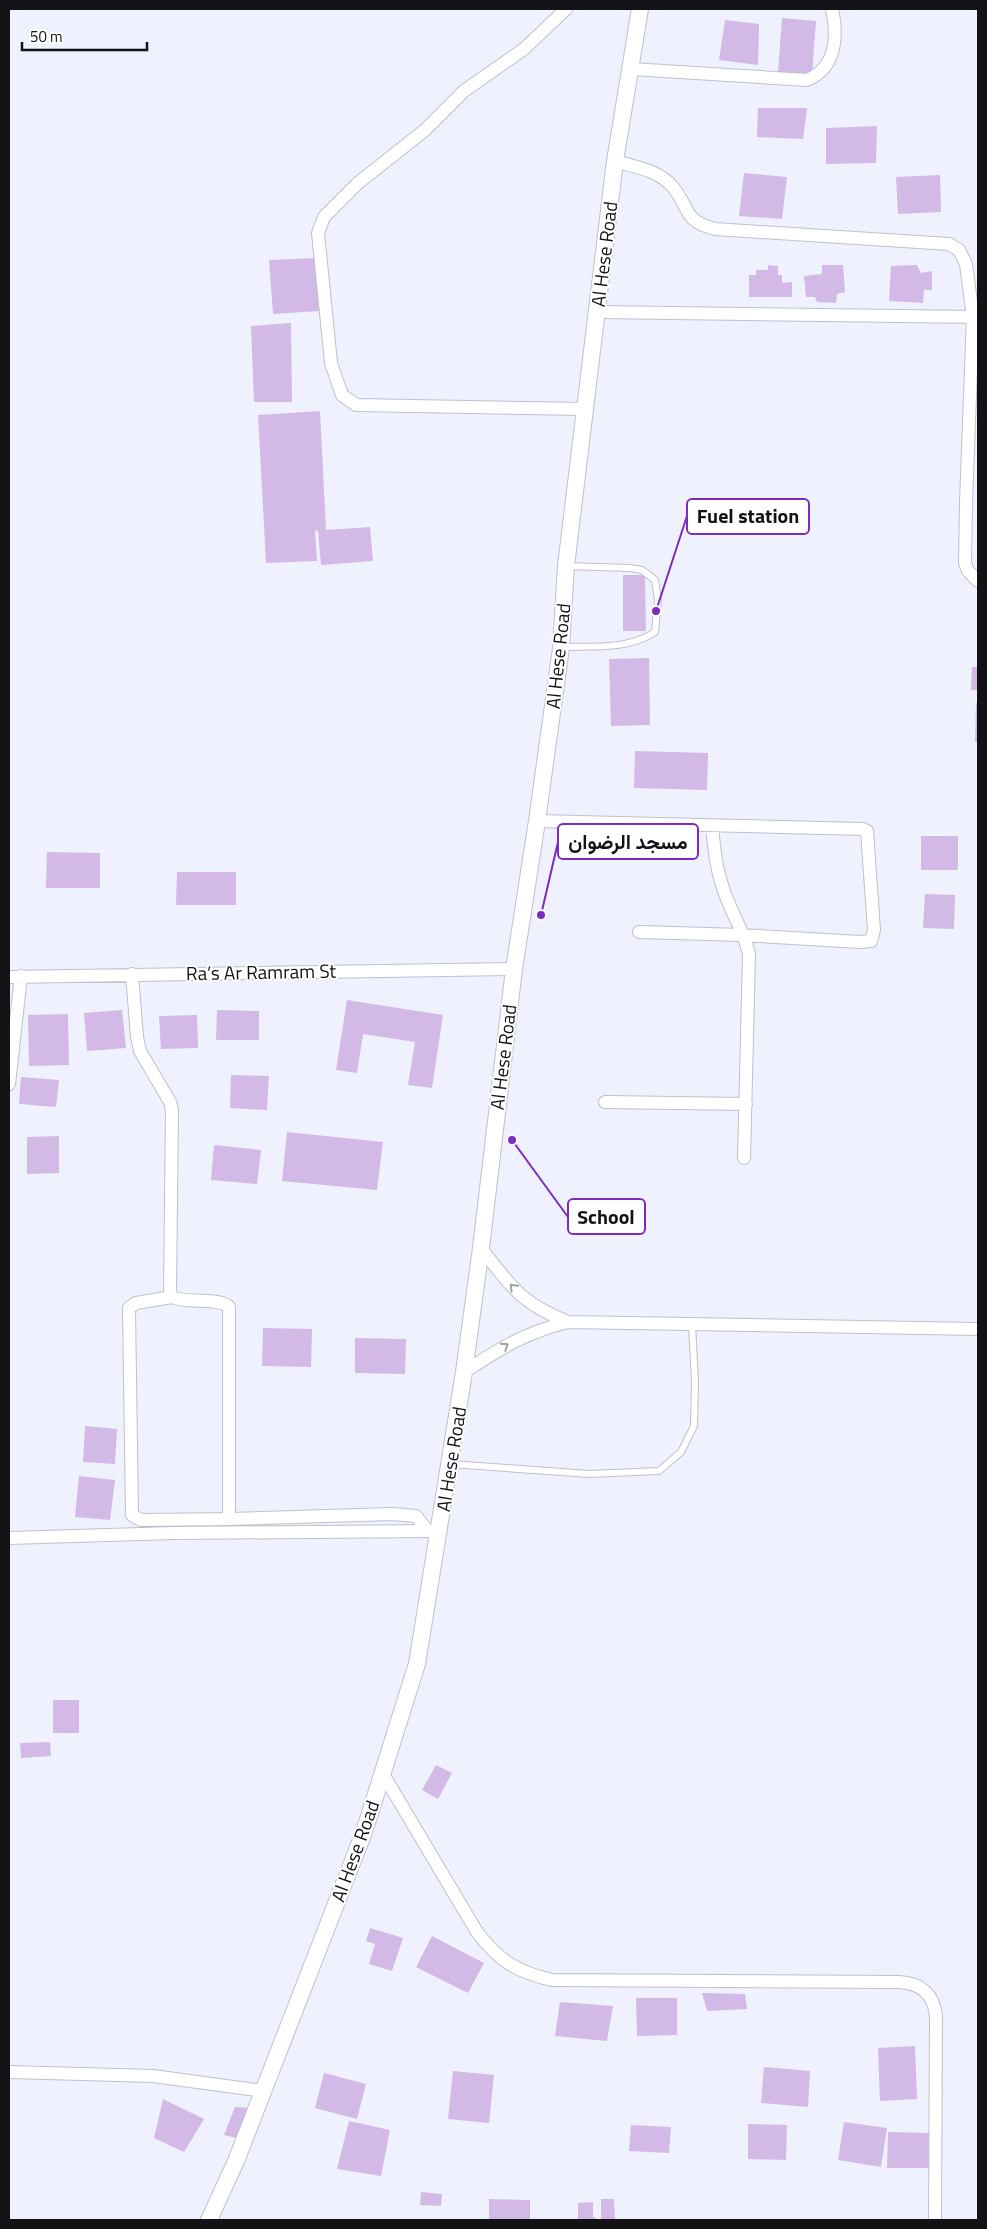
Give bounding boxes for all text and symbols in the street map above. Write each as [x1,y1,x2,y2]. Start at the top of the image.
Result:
scale bar [22,20,148,52]
text: 50 m [30,25,63,48]
street label: Al Hese Road [583,200,624,308]
callout: Fuel station [687,499,809,534]
text: Fuel station [697,500,799,531]
street label: Al Hese Road [538,602,577,710]
callout: مسجد الرضوان [558,824,698,859]
text: مسجد الرضوان [568,826,688,857]
street label: Ra’s Ar Ramram St [186,956,337,987]
street label: Al Hese Road [482,1003,523,1111]
callout: School [568,1199,645,1234]
text: School [577,1201,635,1232]
one-way arrow [510,1284,519,1293]
one-way arrow [499,1343,509,1352]
street label: Al Hese Road [428,1404,473,1514]
street label: Al Hese Road [323,1796,386,1906]

